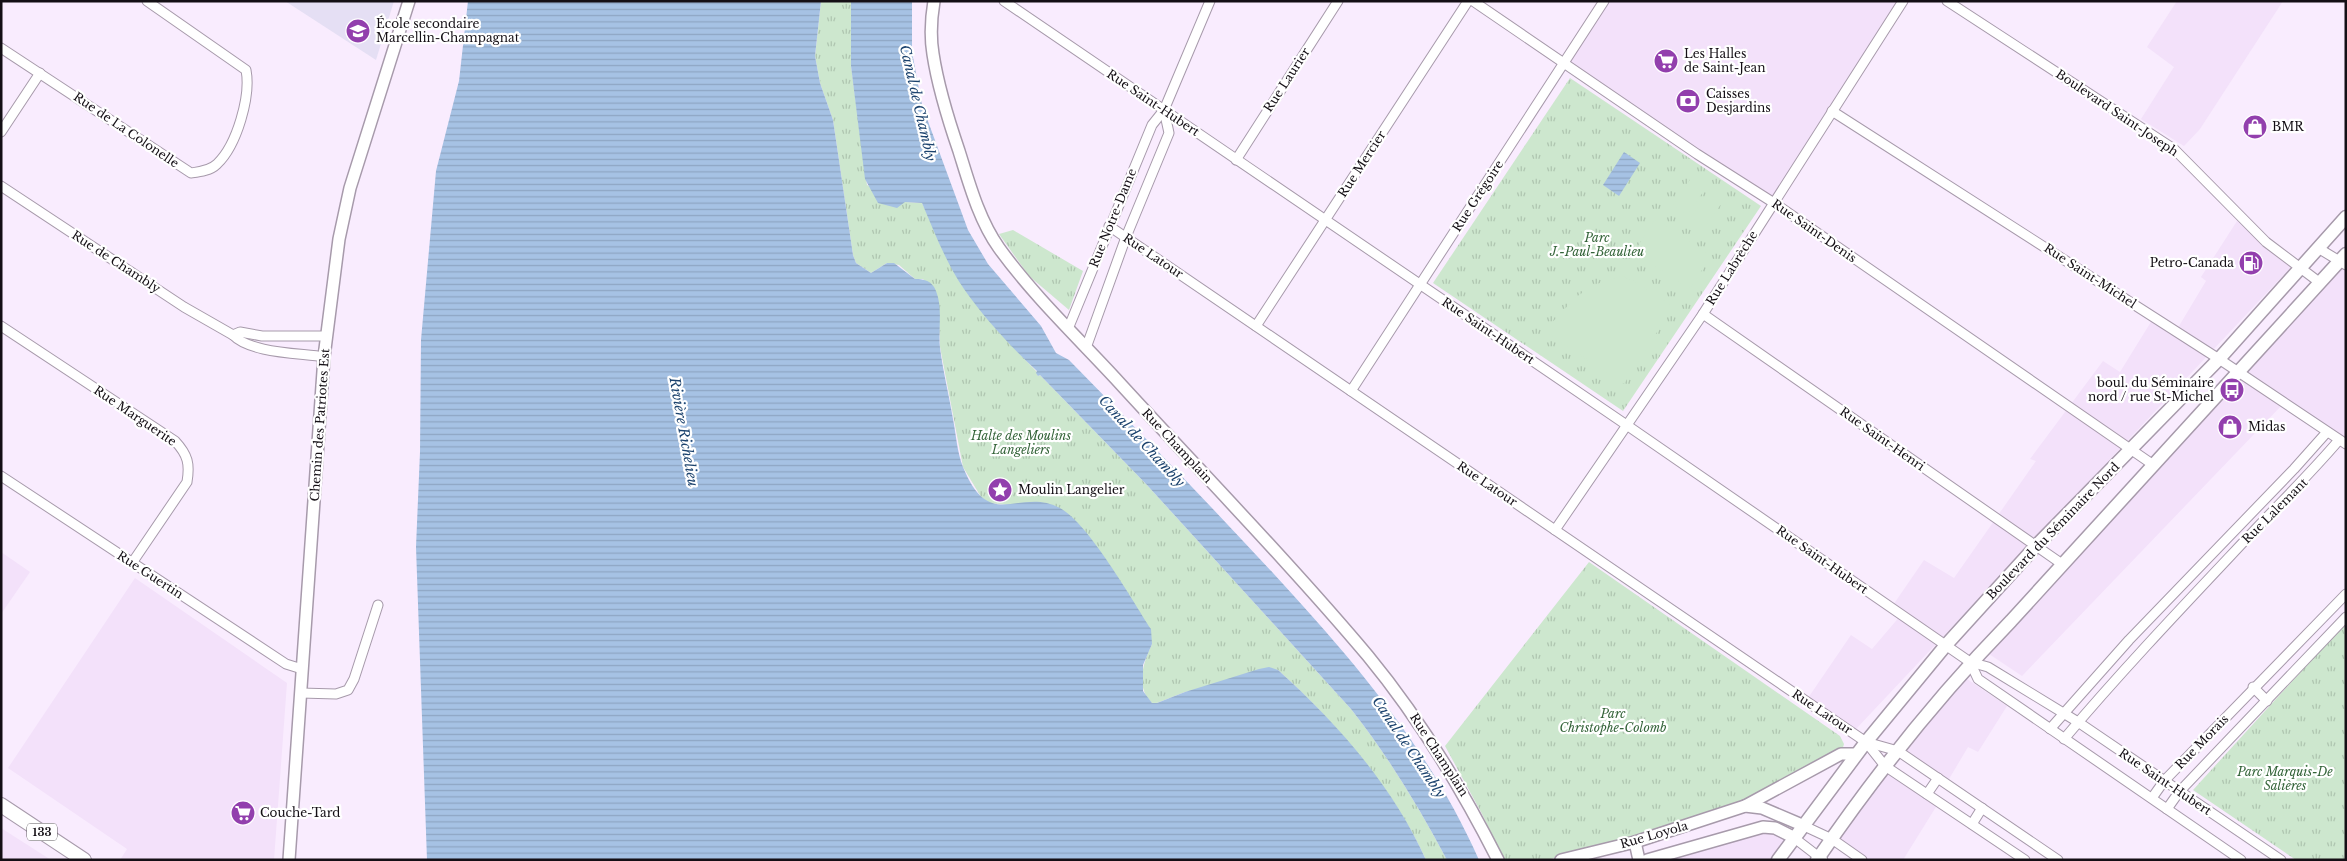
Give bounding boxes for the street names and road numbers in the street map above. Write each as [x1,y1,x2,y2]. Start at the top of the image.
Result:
street label: Rue Laurier [1260,45,1313,115]
street label: Rue Saint-Hubert [1104,66,1203,139]
street label: Boulevard Saint-Joseph [2053,66,2181,159]
street label: Rue de La Colonelle [71,89,182,171]
street label: Rue Mercier [1335,127,1389,200]
street label: Rue Grégoire [1449,157,1506,234]
street label: Rue Notre-Dame [1086,166,1139,270]
street label: Rue Saint-Denis [1769,196,1859,265]
street label: Rue de Chambly [69,227,164,296]
street label: Rue Labrèche [1703,228,1761,308]
street label: Rue Latour [1120,230,1186,281]
street label: Rue Saint-Michel [2041,240,2139,311]
street label: Rue Saint-Hubert [1439,294,1538,367]
street label: Chemin des Patriotes Est [307,348,332,502]
street label: Rue Marguerite [91,382,180,449]
street label: Rue Saint-Henri [1837,404,1928,473]
street label: Rue Champlain [1139,405,1216,486]
street label: Rue Latour [1454,458,1520,509]
street label: Boulevard du Séminaire Nord [1983,459,2122,602]
street label: Rue Lalemant [2239,475,2311,546]
street label: Rue Saint-Hubert [1774,522,1871,597]
street label: Rue Guertin [114,548,186,602]
street label: Rue Latour [1789,686,1855,737]
street label: Rue Champlain [1407,710,1472,799]
street label: Rue Morais [2172,711,2231,772]
street label: Rue Saint-Hubert [2116,745,2215,818]
street label: Rue Loyola [1618,818,1690,851]
road number: 133 [27,824,57,840]

